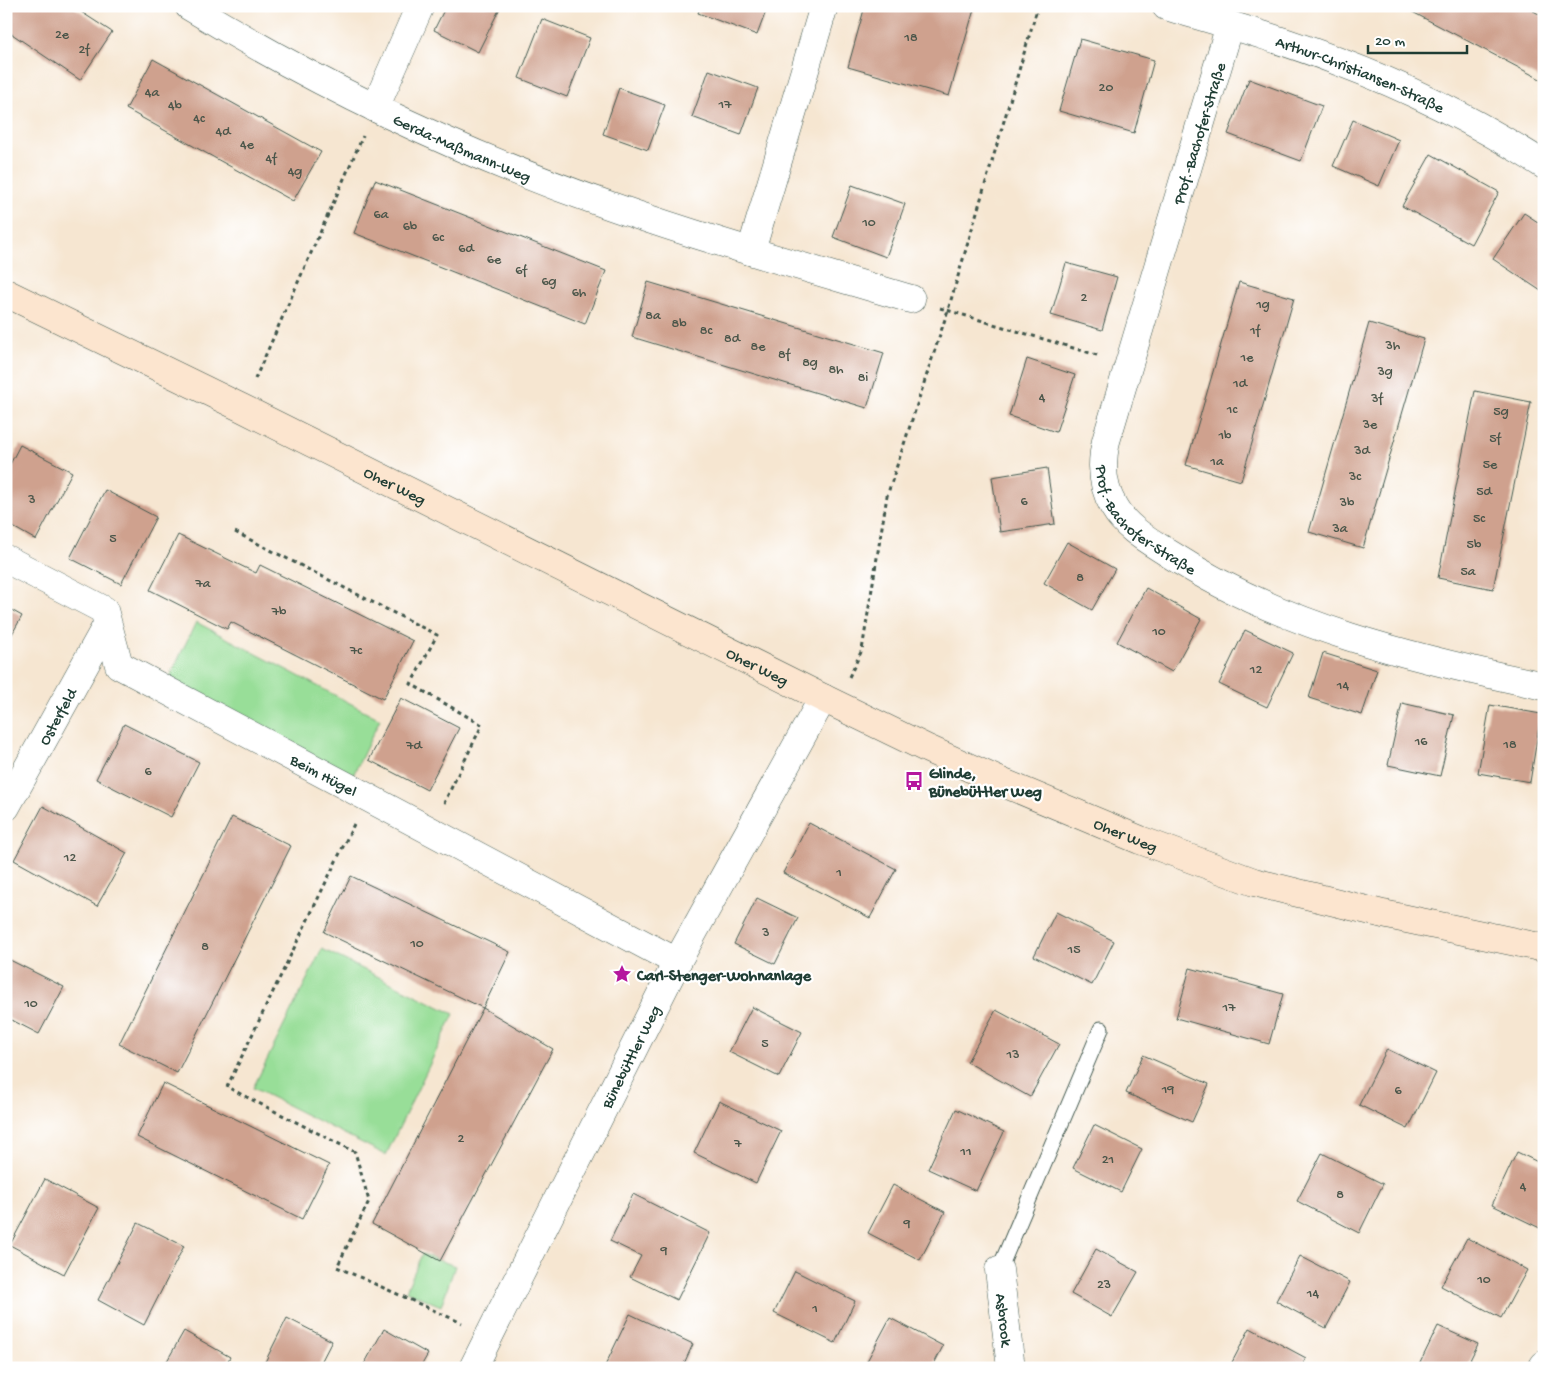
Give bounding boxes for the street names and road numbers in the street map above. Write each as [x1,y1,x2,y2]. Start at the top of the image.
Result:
street label: Arthur-Christiansen-Straße [1273,34,1447,120]
street label: Prof.-Bachofer-Straße [1170,60,1232,208]
street label: Gerda-Maßmann-Weg [389,112,533,188]
street label: Oher Weg [360,464,428,511]
street label: Prof.-Bachofer-Straße [1090,464,1199,581]
street label: Oher Weg [722,645,790,692]
street label: Osterfeld [36,685,84,750]
street label: Beim Hügel [285,751,359,803]
street label: Oher Weg [1090,816,1159,858]
street label: Bünebüttler Weg [599,1003,667,1113]
street label: Asbrook [989,1292,1014,1349]

